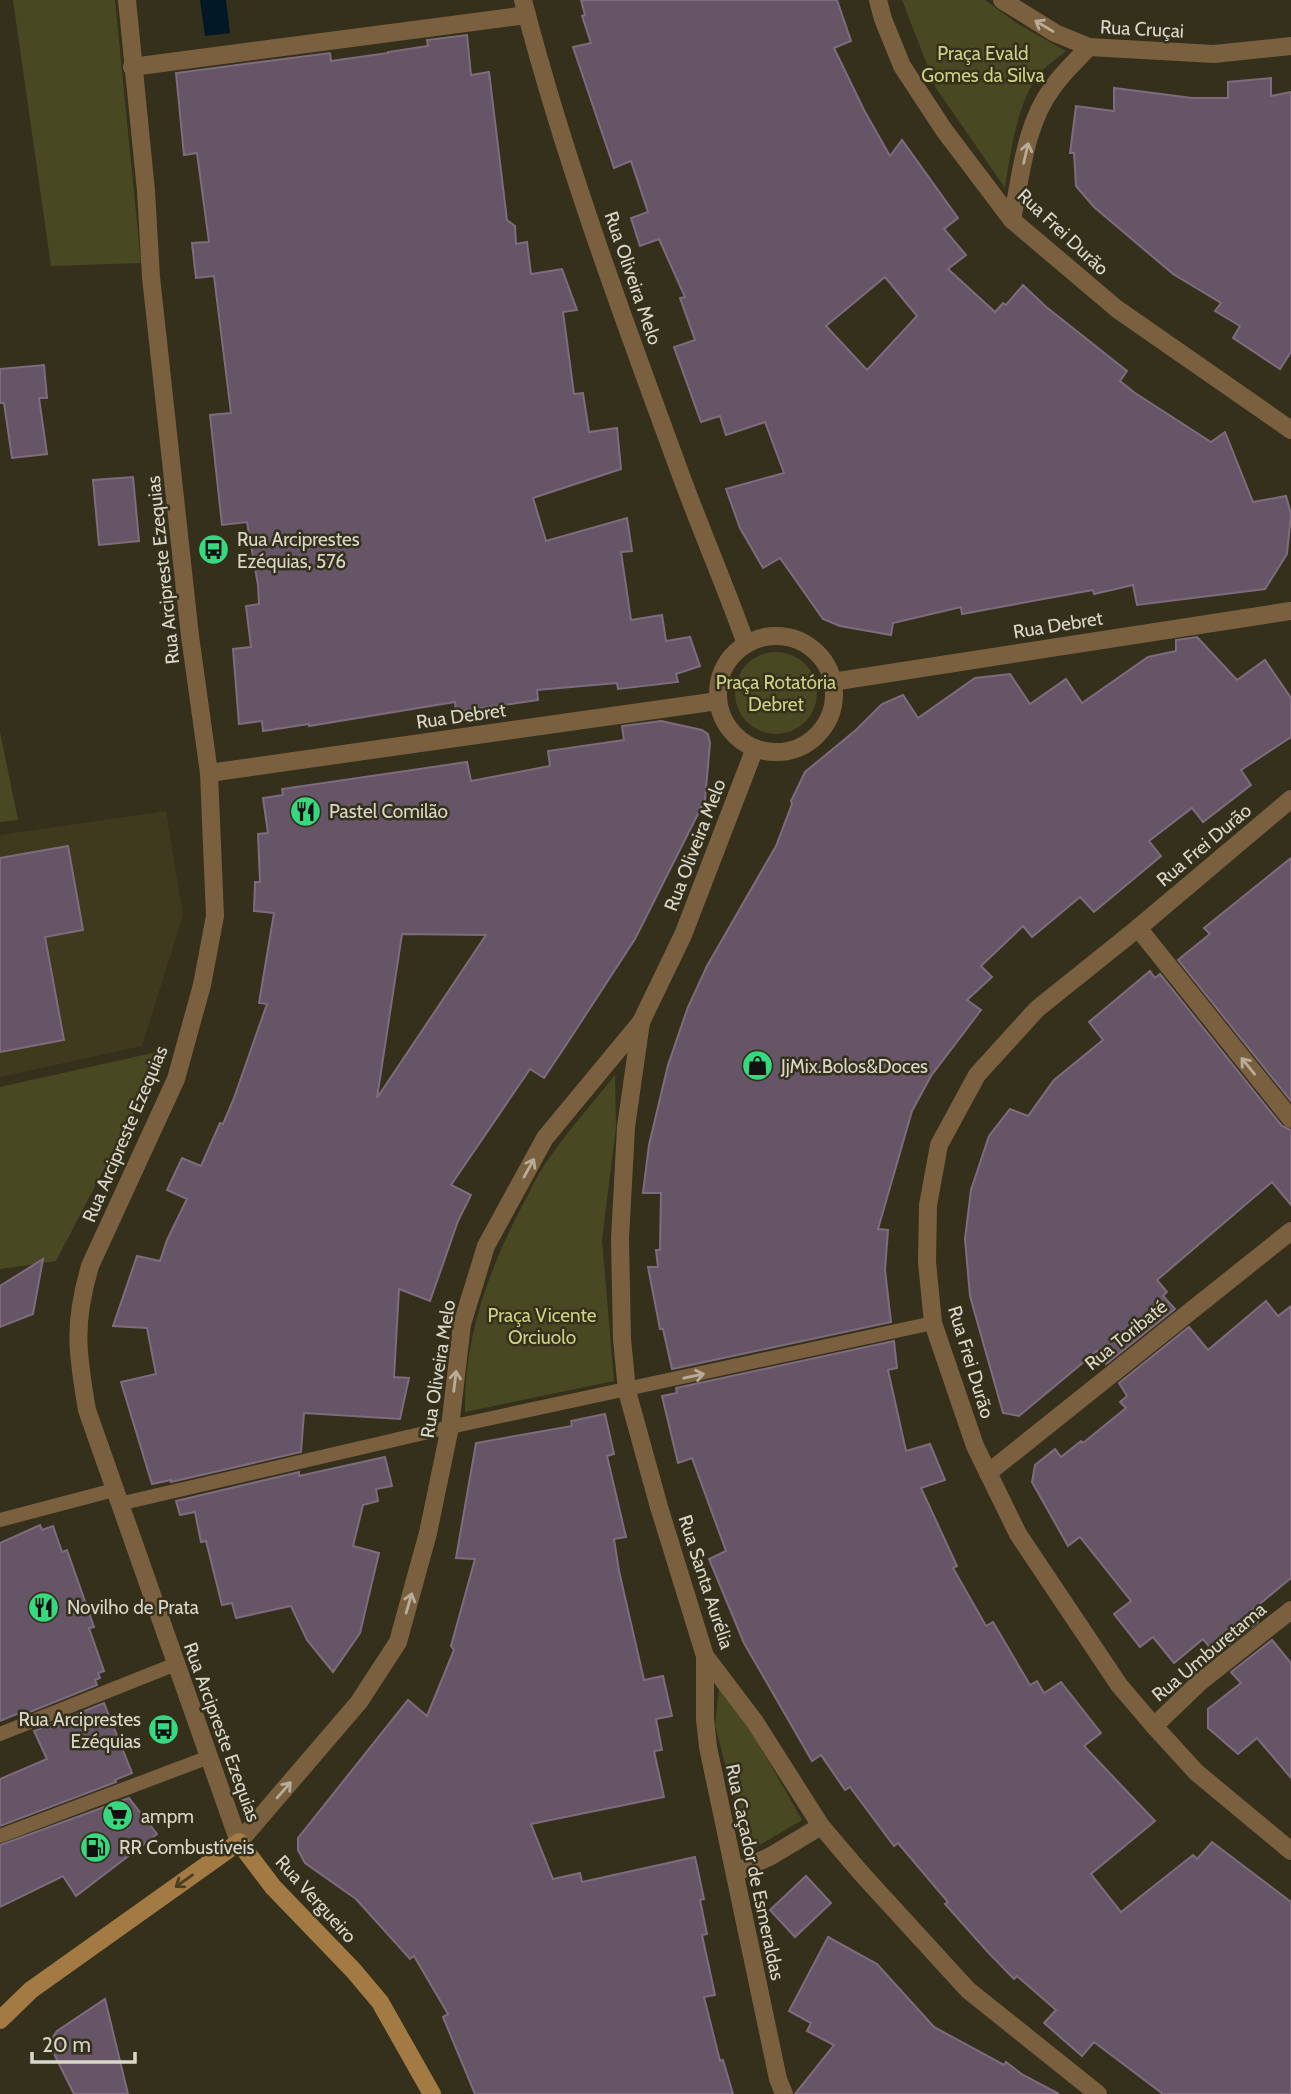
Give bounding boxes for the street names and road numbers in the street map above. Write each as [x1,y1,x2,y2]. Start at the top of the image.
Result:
street label: Rua Cruçai [1100,15,1184,43]
street label: Rua Frei Durão [1013,184,1113,280]
street label: Rua Oliveira Melo [599,208,667,348]
street label: Rua Arcipreste Ezequias [142,474,184,665]
street label: Rua Debret [1012,606,1105,643]
street label: Rua Debret [415,698,508,734]
street label: Rua Oliveira Melo [659,776,731,914]
street label: Rua Frei Durão [1152,799,1256,891]
street label: Rua Arcipreste Ezequias [77,1042,173,1226]
street label: Rua Toribaté [1080,1295,1172,1375]
street label: Rua Oliveira Melo [416,1298,460,1440]
street label: Rua Frei Durão [943,1303,999,1421]
street label: Rua Santa Aurélia [673,1512,739,1652]
street label: Rua Umburetama [1147,1598,1271,1706]
street label: Rua Arcipreste Ezequias [179,1639,265,1825]
street label: Rua Caçador de Esmeraldas [721,1762,789,1982]
street label: Rua Vergueiro [271,1850,361,1948]

